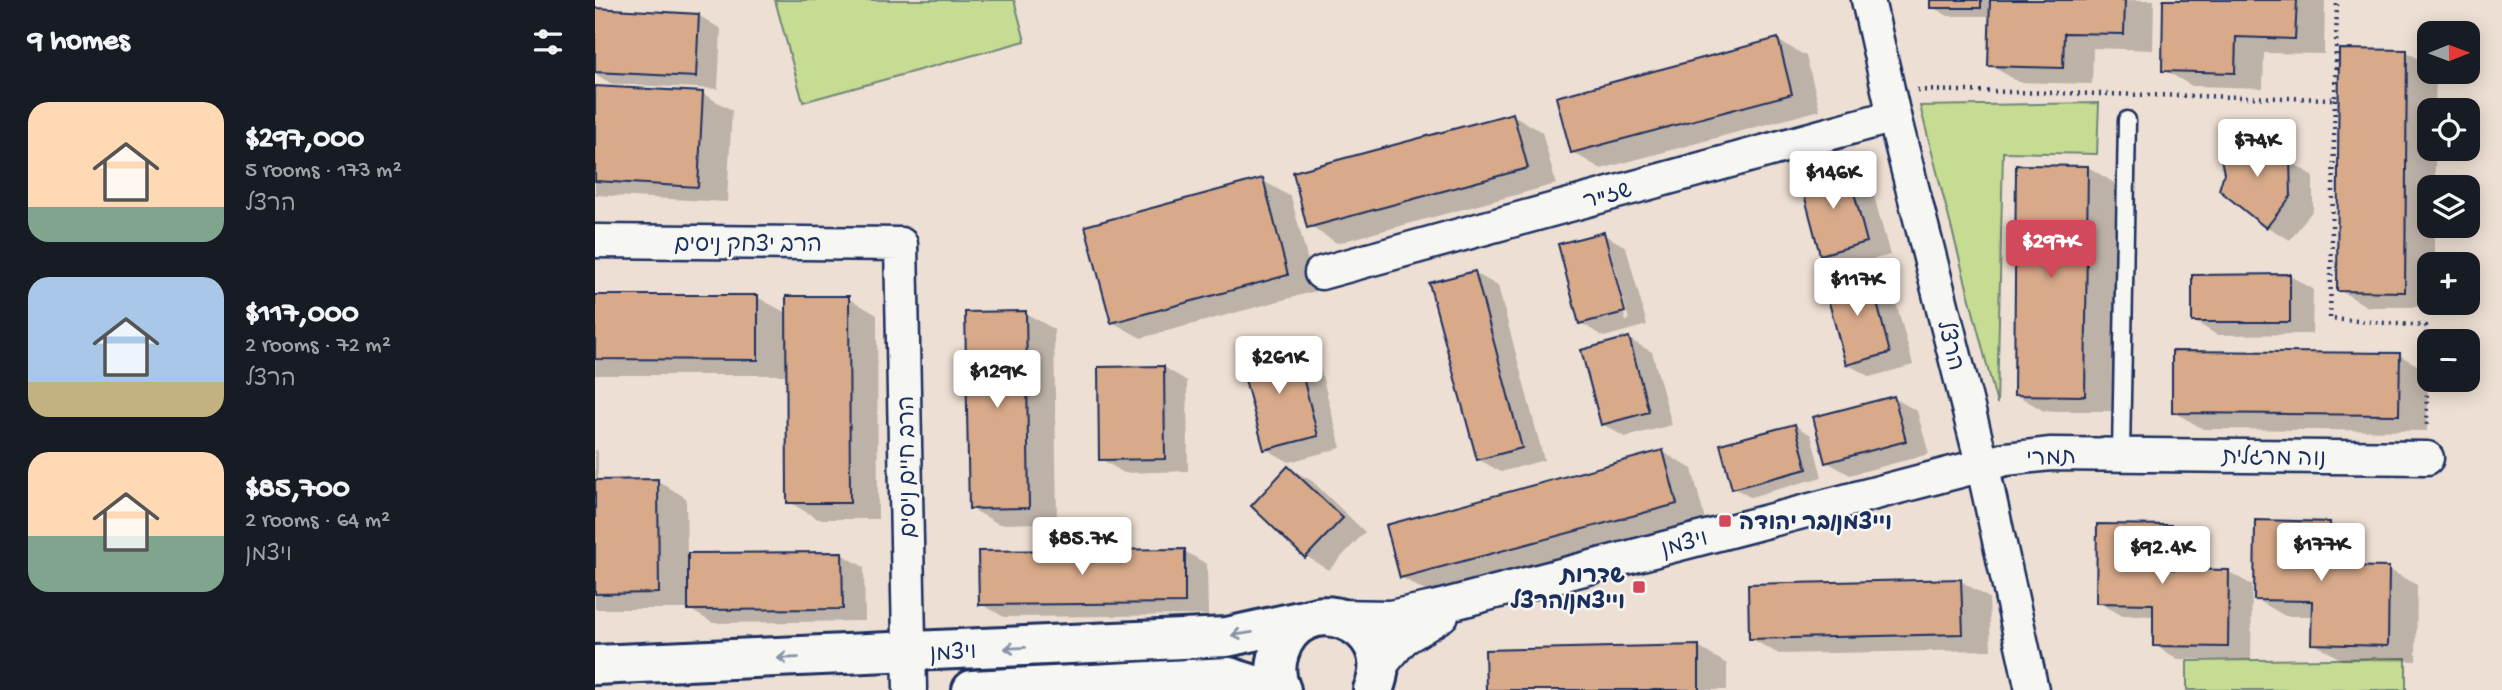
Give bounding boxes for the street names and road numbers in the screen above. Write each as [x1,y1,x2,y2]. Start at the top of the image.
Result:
street label: שז"ר [1581,178,1635,217]
street label: הרב יצחק ניסים [674,233,822,260]
street label: הרצל [1929,317,1970,374]
street label: הרב חיים ניסים [895,396,924,538]
street label: נוה מרגלית [2221,443,2326,474]
street label: תמרי [2026,445,2077,474]
street label: ויצמן [1659,526,1711,565]
street label: ויצמן [929,640,977,669]

